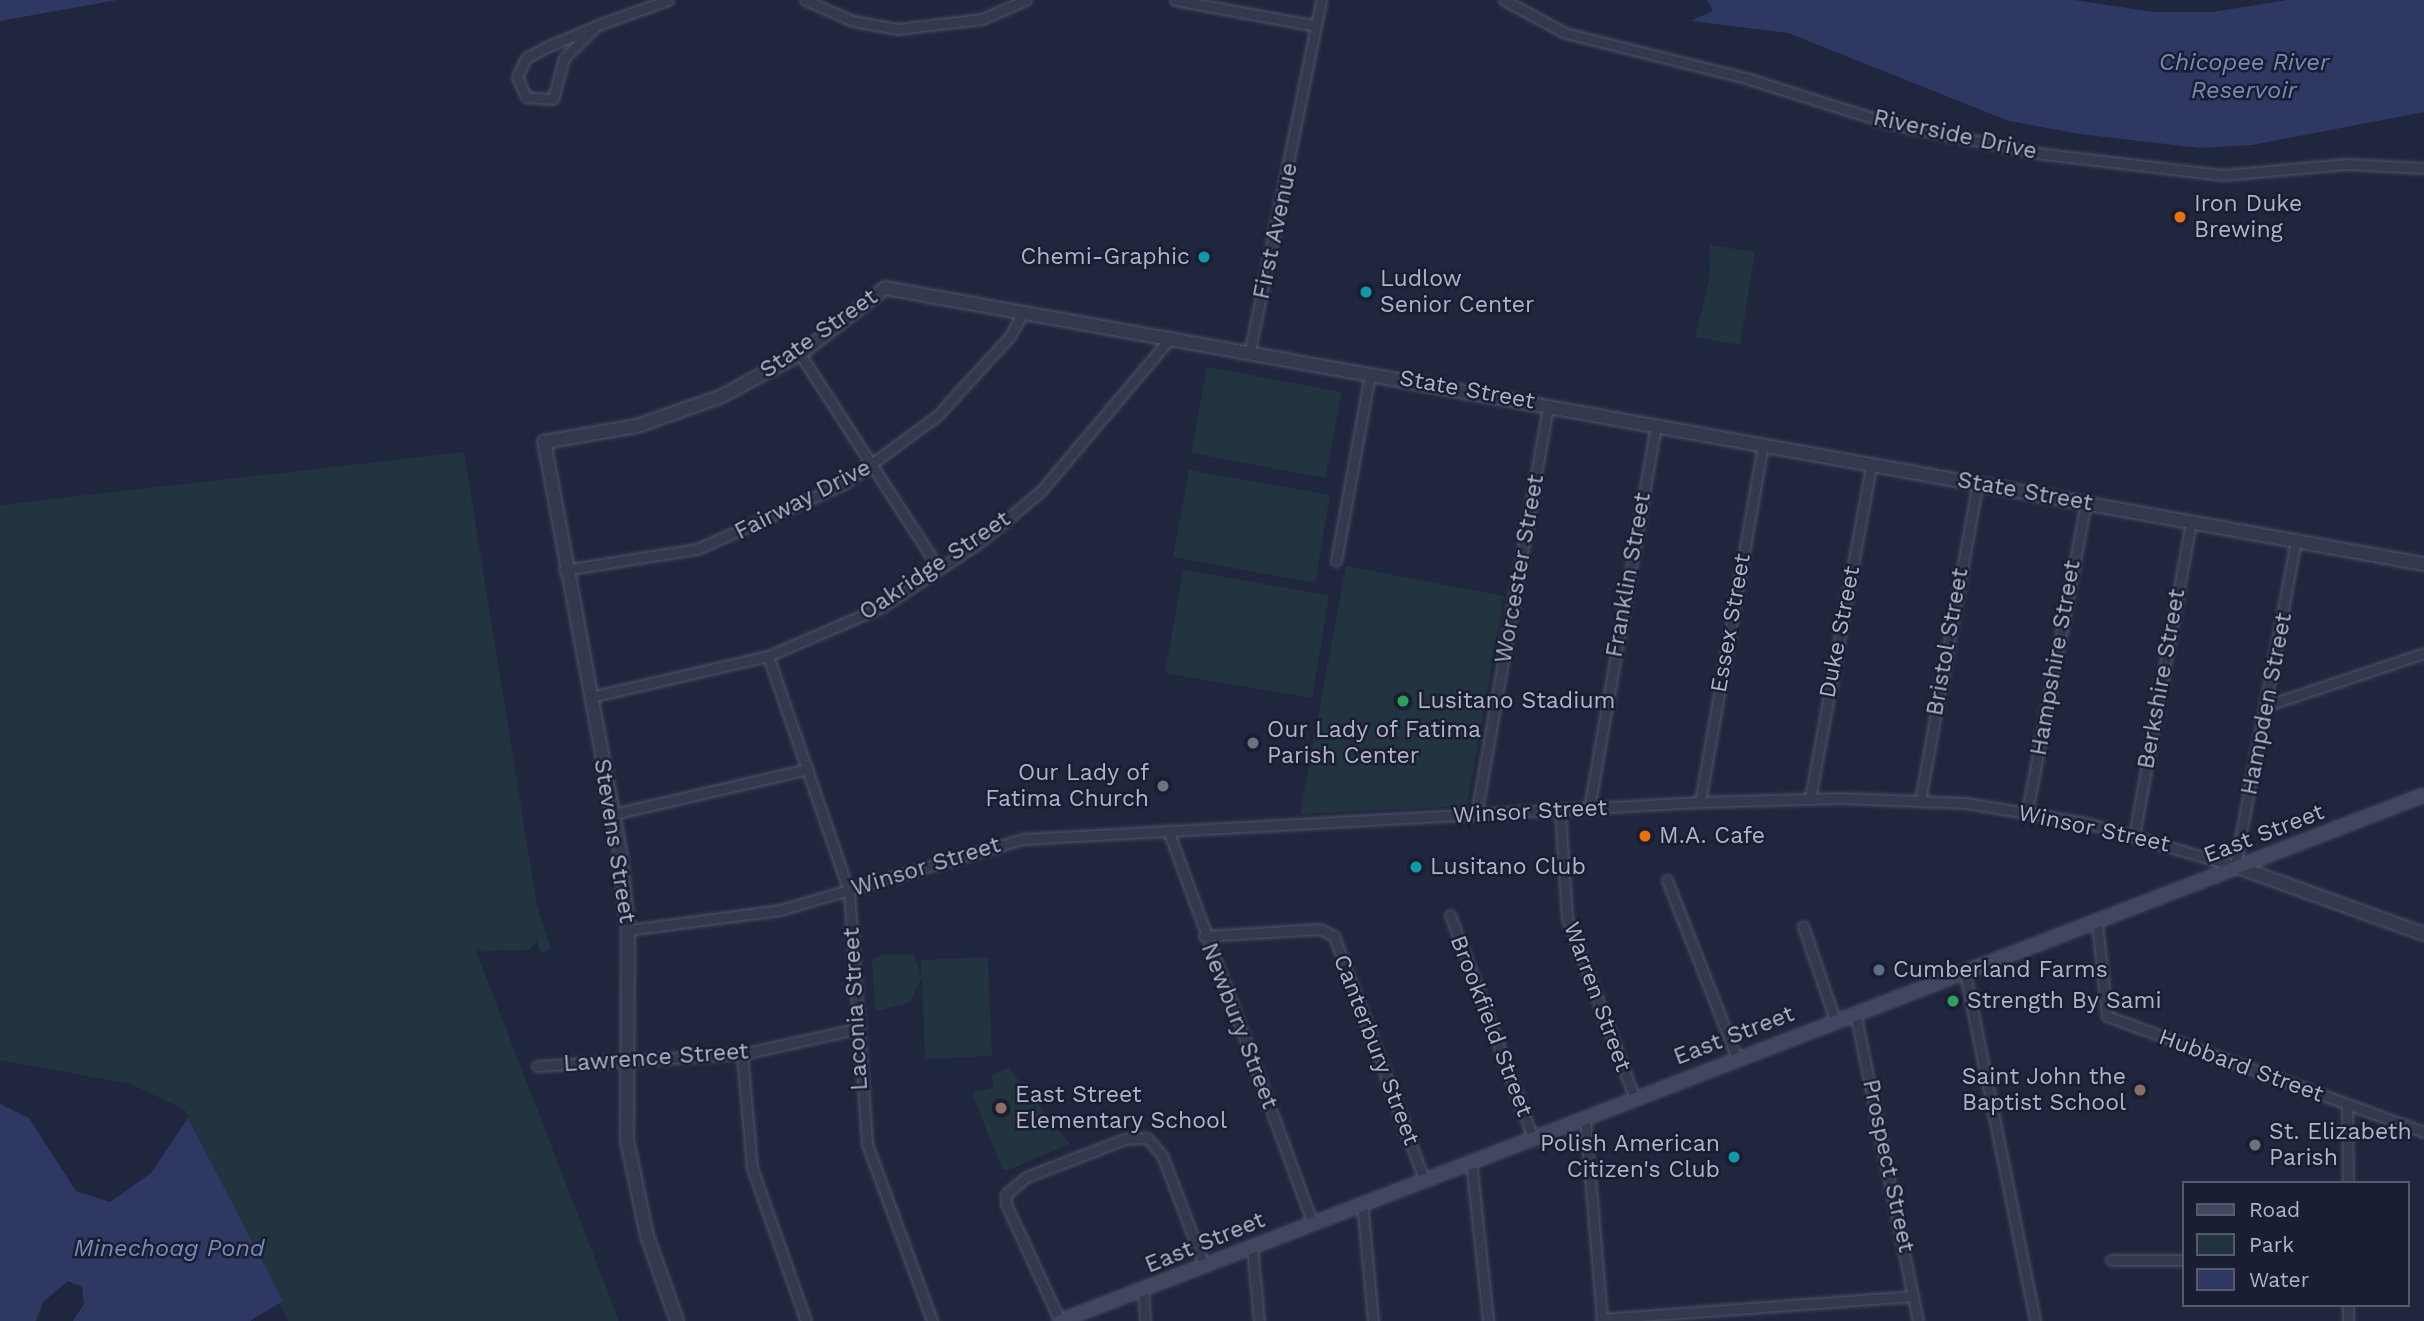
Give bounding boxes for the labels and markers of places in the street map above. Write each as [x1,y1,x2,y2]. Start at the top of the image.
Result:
place label: Iron Duke Brewing [2194,190,2302,244]
marker: Iron Duke Brewing [2172,209,2188,225]
place label: Chemi-Graphic [1021,243,1190,271]
marker: Chemi-Graphic [1196,249,1212,265]
place label: Ludlow Senior Center [1380,265,1535,319]
marker: Ludlow Senior Center [1358,284,1374,300]
place label: Lusitano Stadium [1417,687,1616,715]
marker: Lusitano Stadium [1395,693,1411,709]
place label: Our Lady of Fatima Parish Center [1267,716,1483,770]
marker: Our Lady of Fatima Parish Center [1245,735,1261,751]
place label: Our Lady of Fatima Church [985,759,1149,813]
marker: Our Lady of Fatima Church [1155,778,1171,794]
place label: M.A. Cafe [1659,822,1765,850]
marker: M.A. Cafe [1637,828,1653,844]
place label: Lusitano Club [1430,853,1586,881]
marker: Lusitano Club [1408,859,1424,875]
place label: Cumberland Farms [1893,956,2108,984]
marker: Cumberland Farms [1871,962,1887,978]
place label: Strength By Sami [1967,987,2162,1015]
marker: Strength By Sami [1945,993,1961,1009]
place label: Saint John the Baptist School [1961,1063,2126,1117]
place label: East Street Elementary School [1015,1081,1227,1135]
marker: Saint John the Baptist School [2132,1082,2148,1098]
marker: East Street Elementary School [993,1100,1009,1116]
place label: St. Elizabeth Parish [2269,1118,2412,1172]
place label: Polish American Citizen's Club [1539,1130,1720,1184]
marker: St. Elizabeth Parish [2247,1137,2263,1153]
marker: Polish American Citizen's Club [1726,1149,1742,1165]

